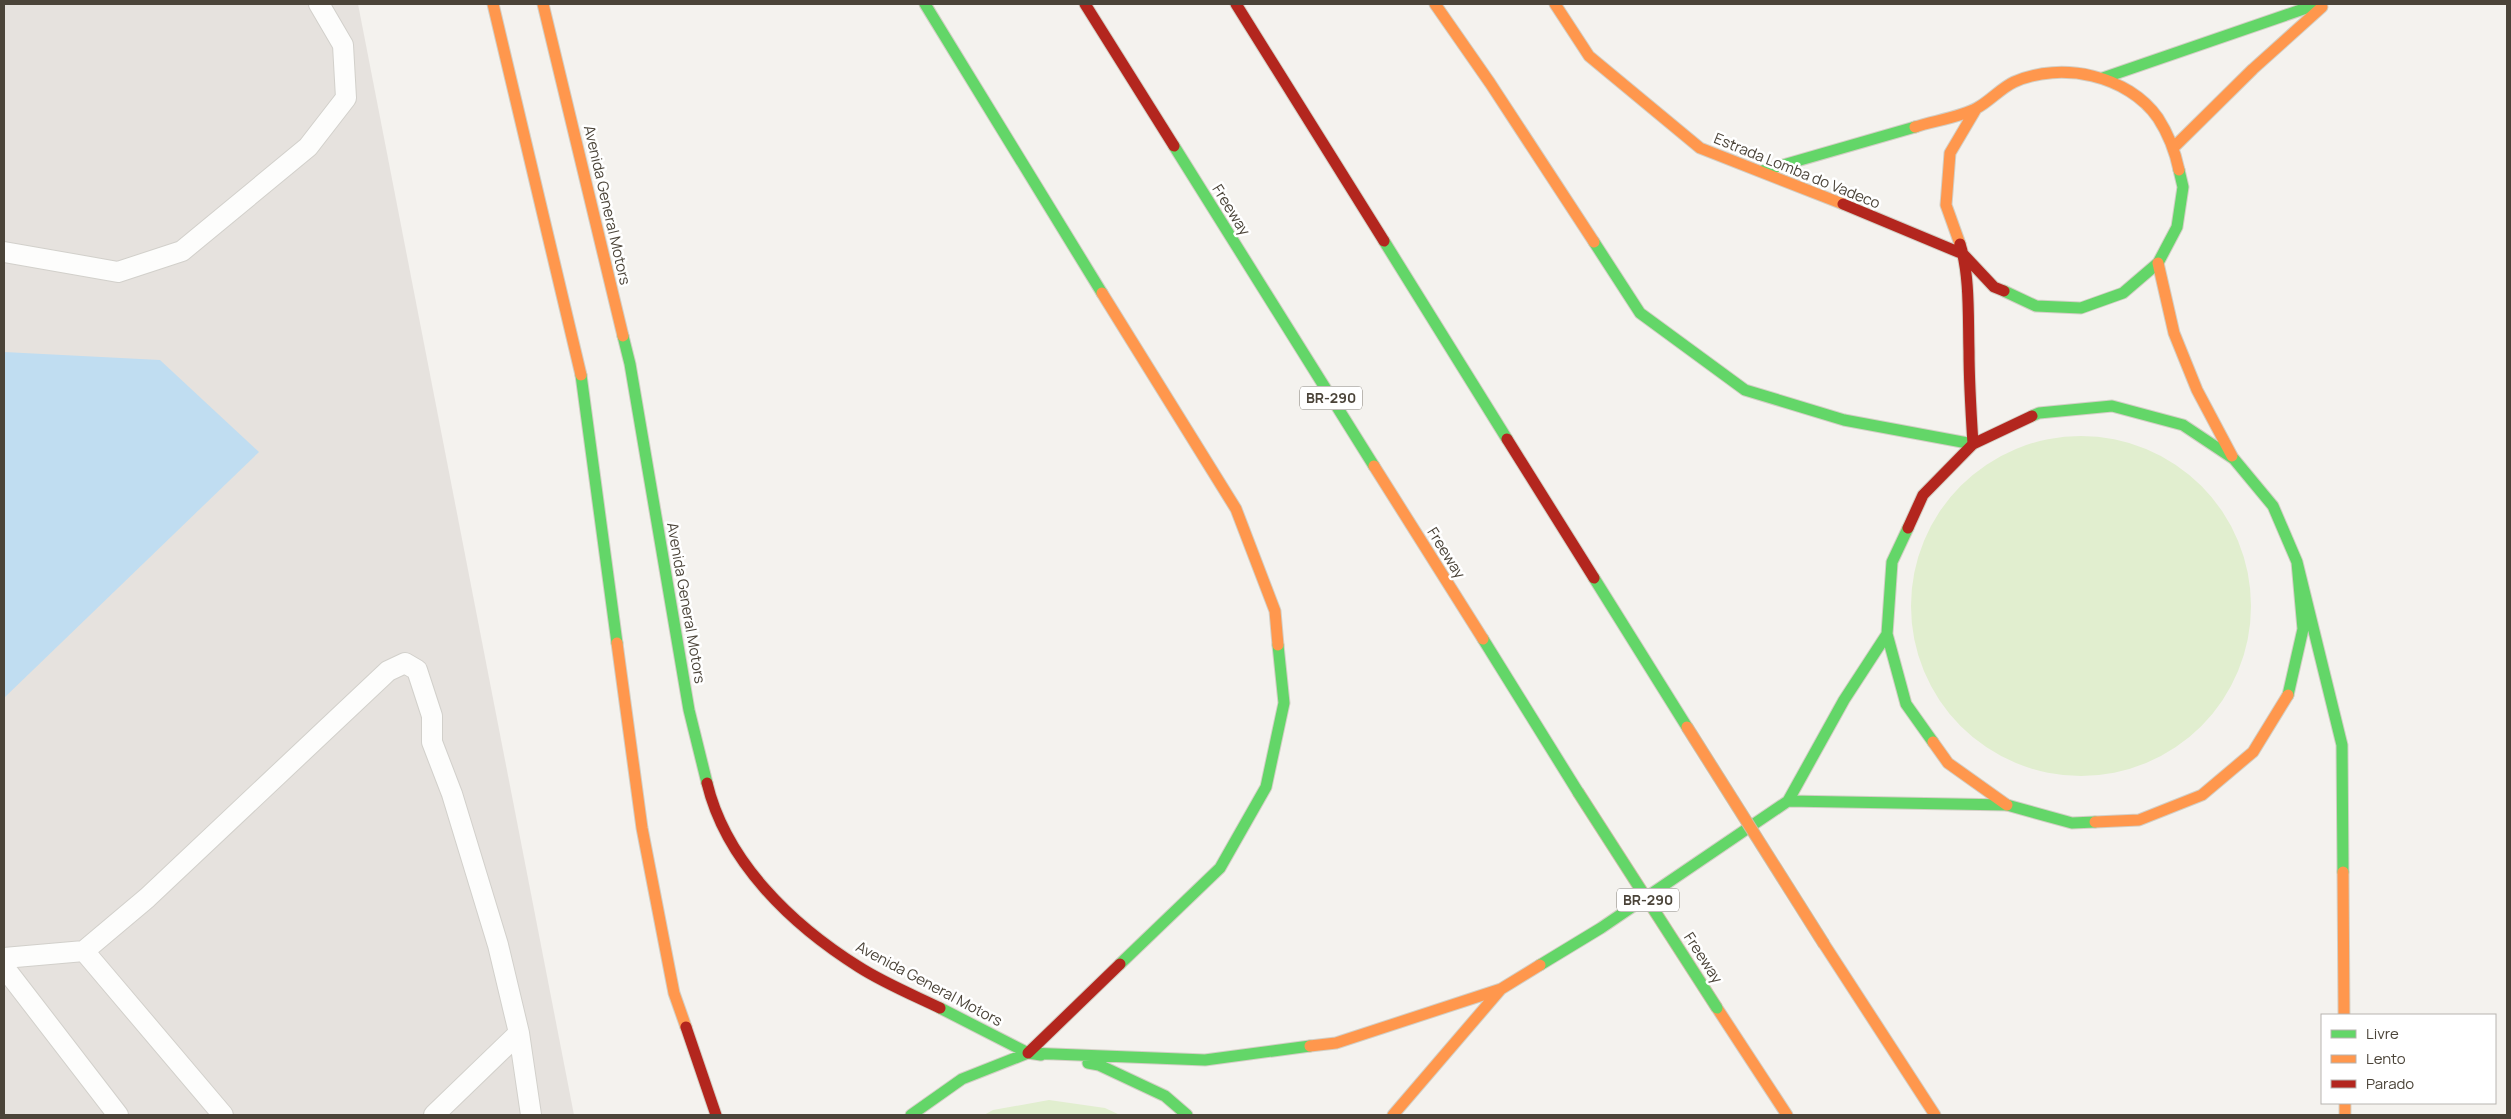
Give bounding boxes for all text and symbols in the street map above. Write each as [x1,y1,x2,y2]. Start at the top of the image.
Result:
street label: Avenida General Motors [579,123,636,287]
street label: Estrada Lomba do Vadeco [1711,128,1884,214]
street label: Freeway [1207,180,1255,239]
road number: BR-290 [1300,386,1362,409]
street label: Avenida General Motors [662,521,711,685]
street label: Freeway [1422,523,1470,582]
road number: BR-290 [1617,888,1679,912]
street label: Freeway [1679,928,1728,987]
street label: Avenida General Motors [852,936,1006,1031]
legend [2321,1014,2496,1104]
text: Livre [2366,1023,2399,1044]
text: Lento [2366,1048,2406,1069]
text: Parado [2366,1073,2414,1094]

